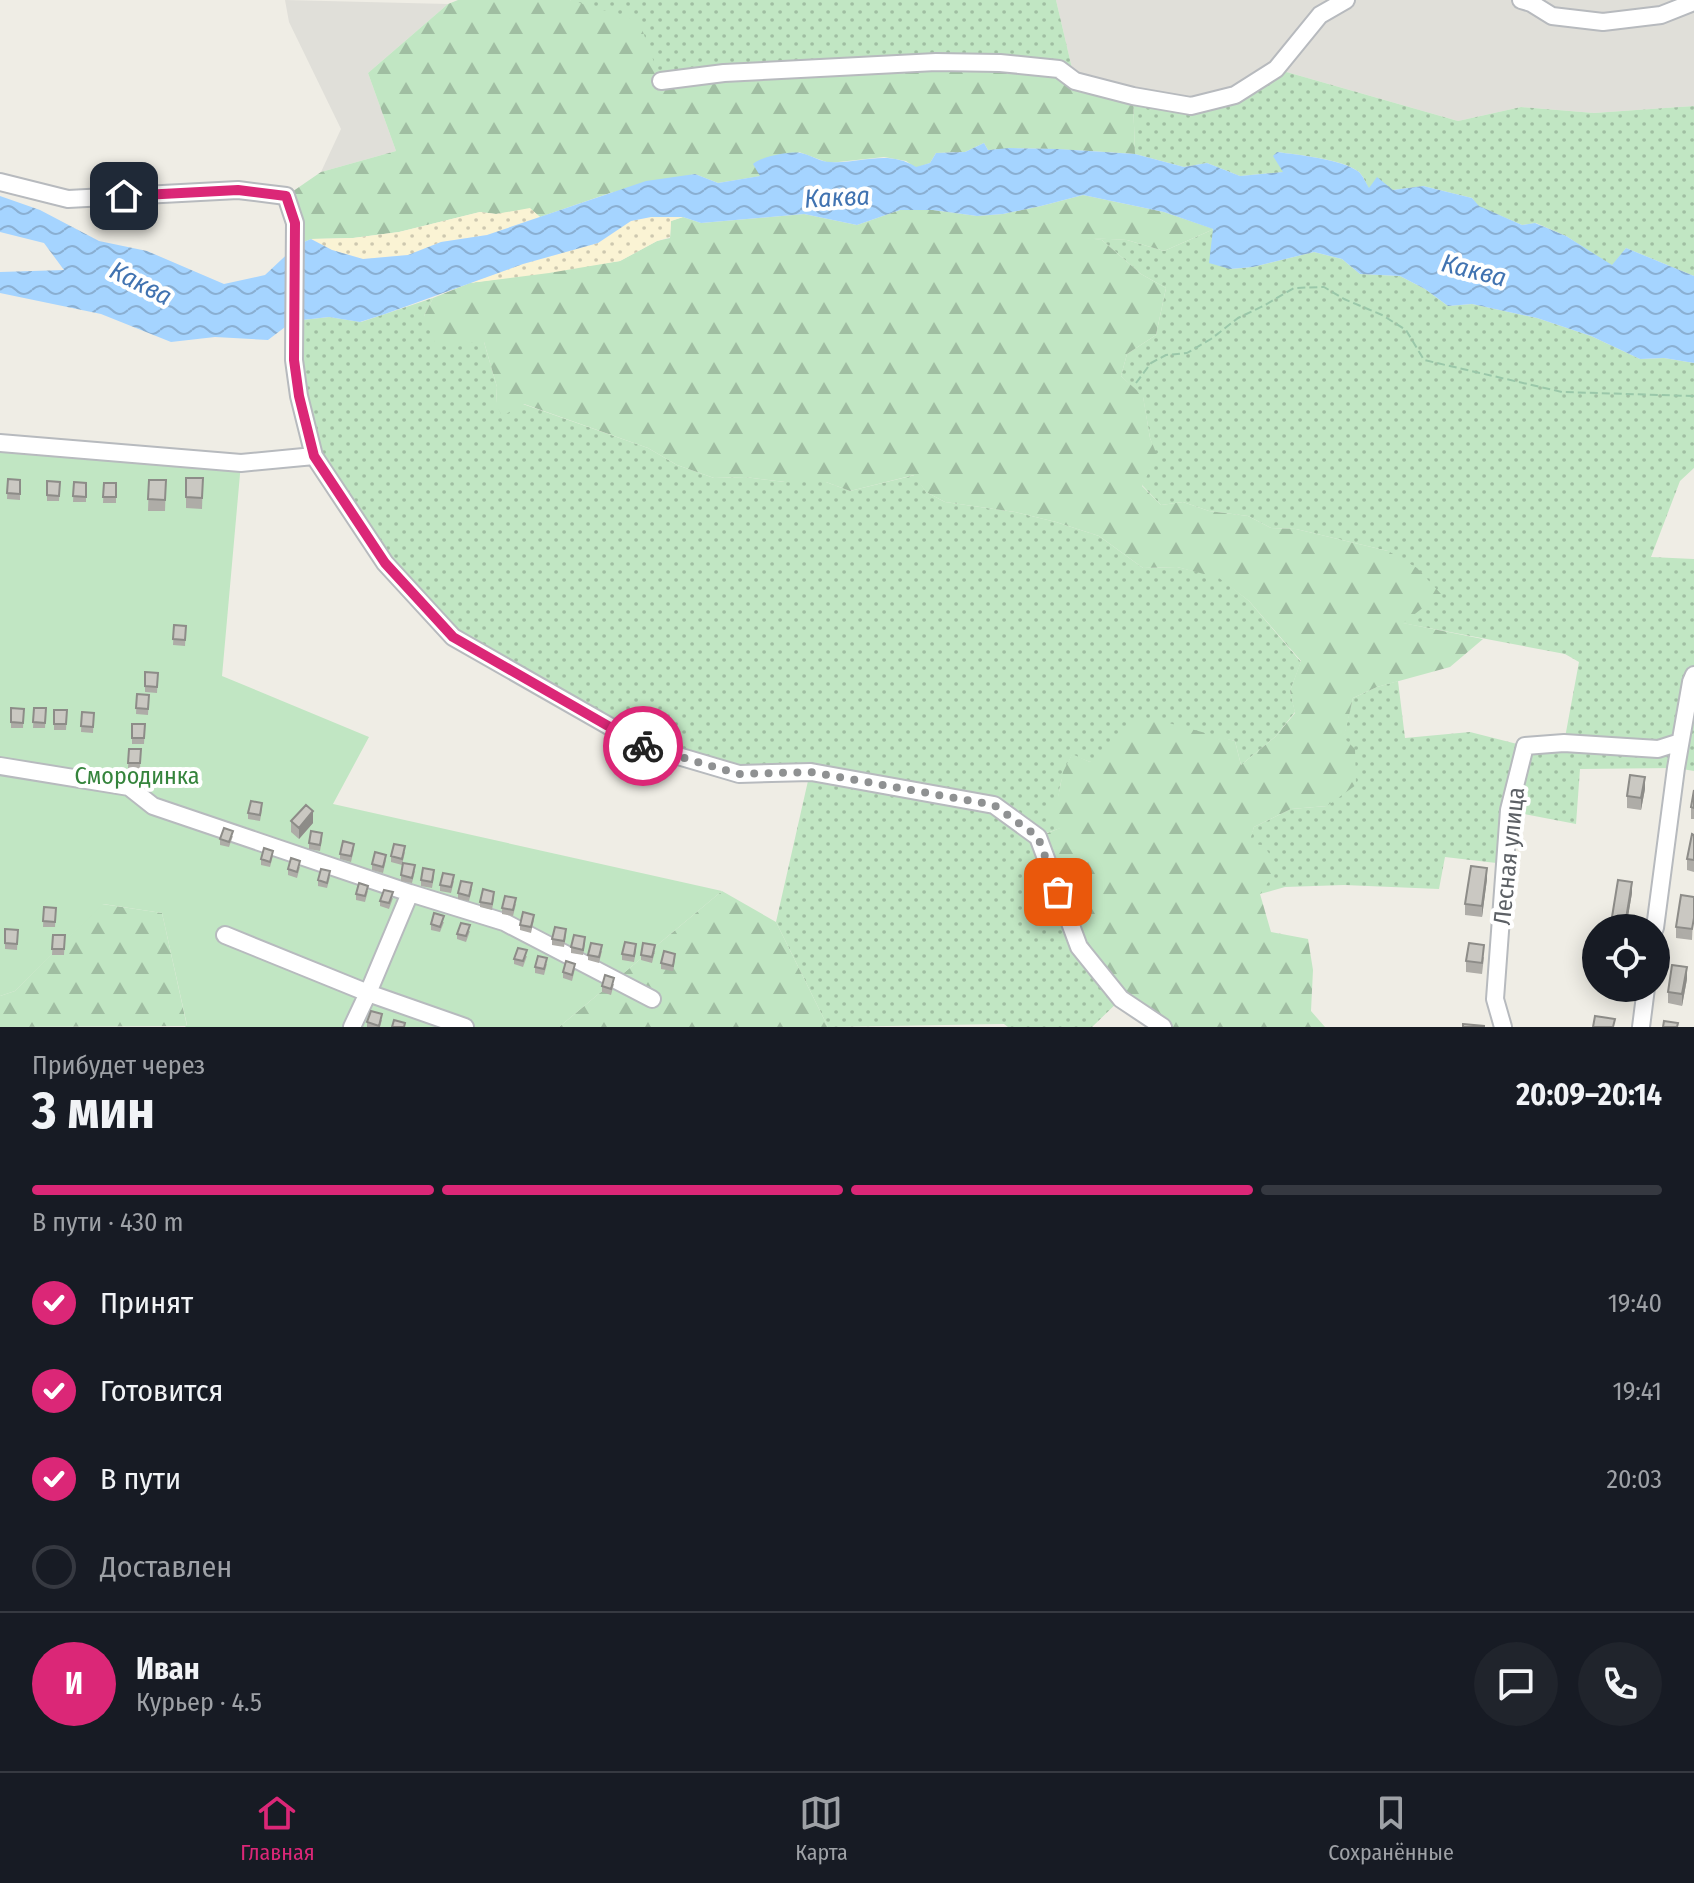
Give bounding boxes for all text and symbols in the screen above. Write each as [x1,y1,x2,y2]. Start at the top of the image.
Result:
pin [90,162,158,230]
icon: home [102,174,146,218]
water label: Каква [803,180,871,215]
water label: Каква [1438,248,1509,293]
water label: Каква [105,255,177,312]
courier [603,706,683,786]
icon: bike [621,724,665,768]
park label: Смородинка [75,762,200,790]
street label: Лесная улица [1488,786,1530,926]
pin [1024,858,1092,926]
icon: bag [1036,870,1080,914]
map controls [1582,914,1670,1002]
button: locate [1582,914,1670,1002]
text: Прибудет через [32,1050,205,1081]
text: 20:09–20:14 [1516,1077,1662,1113]
text: 3 мин [32,1079,155,1142]
text: В пути · 430 m [32,1207,184,1238]
icon: check [32,1281,76,1325]
text: Принят [100,1285,193,1321]
text: 19:40 [1608,1288,1662,1319]
icon: check [32,1369,76,1413]
text: Готовится [100,1373,223,1409]
text: 19:41 [1613,1376,1662,1407]
icon: check [32,1457,76,1501]
text: В пути [100,1461,181,1497]
text: 20:03 [1606,1464,1662,1495]
text: Доставлен [100,1549,232,1585]
button: chat [1474,1642,1558,1726]
button: phone [1578,1642,1662,1726]
text: Иван [136,1651,200,1687]
text: И [65,1666,83,1702]
text: Курьер · 4.5 [136,1687,262,1718]
tab: Главная [240,1791,315,1866]
tab: Карта [795,1791,848,1866]
tab: Сохранённые [1328,1791,1454,1866]

